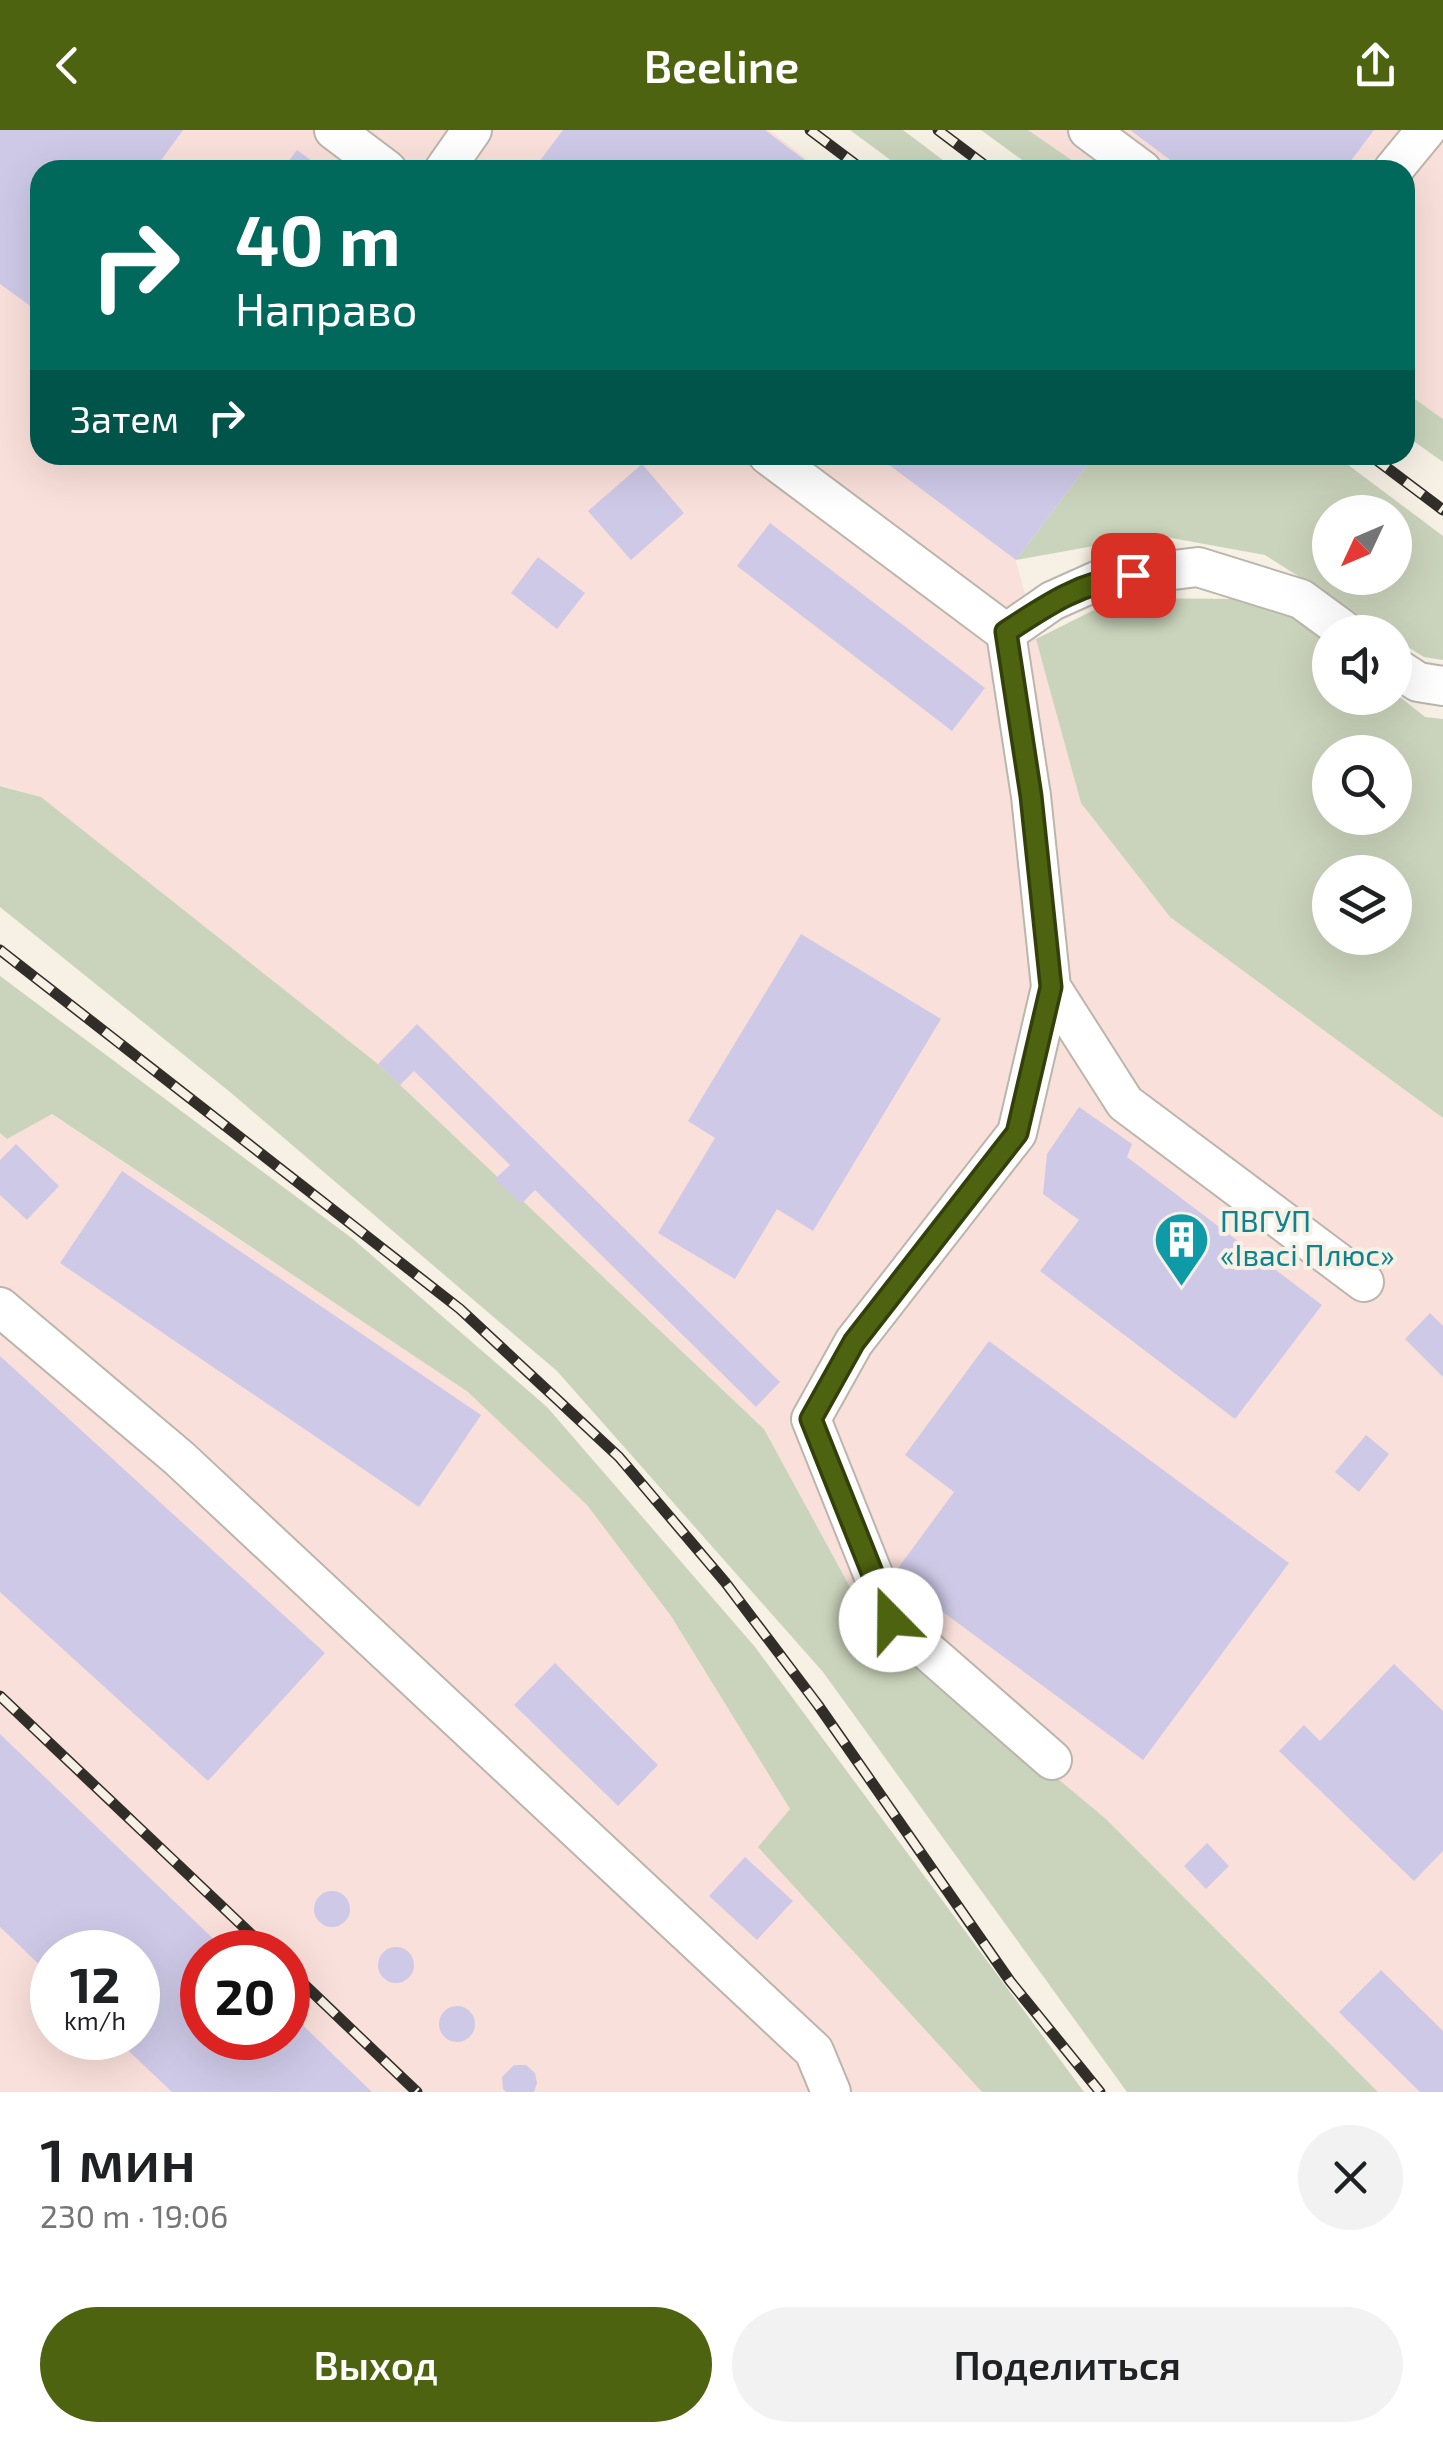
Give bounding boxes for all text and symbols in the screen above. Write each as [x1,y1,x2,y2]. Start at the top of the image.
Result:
icon: back [40,38,95,93]
text: Beeline [644,38,799,92]
icon: share [1348,38,1403,93]
text: 40 m [235,196,401,280]
icon: right [70,200,200,330]
text: Направо [235,281,417,335]
icon: right [199,390,254,445]
text: Затем [70,395,179,441]
north arrow [1312,495,1412,595]
map controls [1312,495,1412,955]
pin [1091,533,1176,618]
icon: arrive [1106,548,1161,603]
button: sound [1312,615,1412,715]
button: search [1312,735,1412,835]
button: layers [1312,855,1412,955]
place label: ПВГУП «Івасі Плюс» [1220,1202,1395,1272]
building icon: ПВГУП «Івасі Плюс» [1151,1209,1211,1288]
position arrow [839,1568,943,1672]
speed limit sign: 20 [180,1930,310,2060]
text: 12 [70,1953,120,2013]
text: km/h [64,2005,126,2035]
text: 1 мин [40,2122,196,2194]
button: close [1298,2125,1403,2230]
text: 230 m · 19:06 [40,2196,228,2234]
button: Выход [40,2307,712,2422]
button: Поделиться [732,2307,1403,2422]

